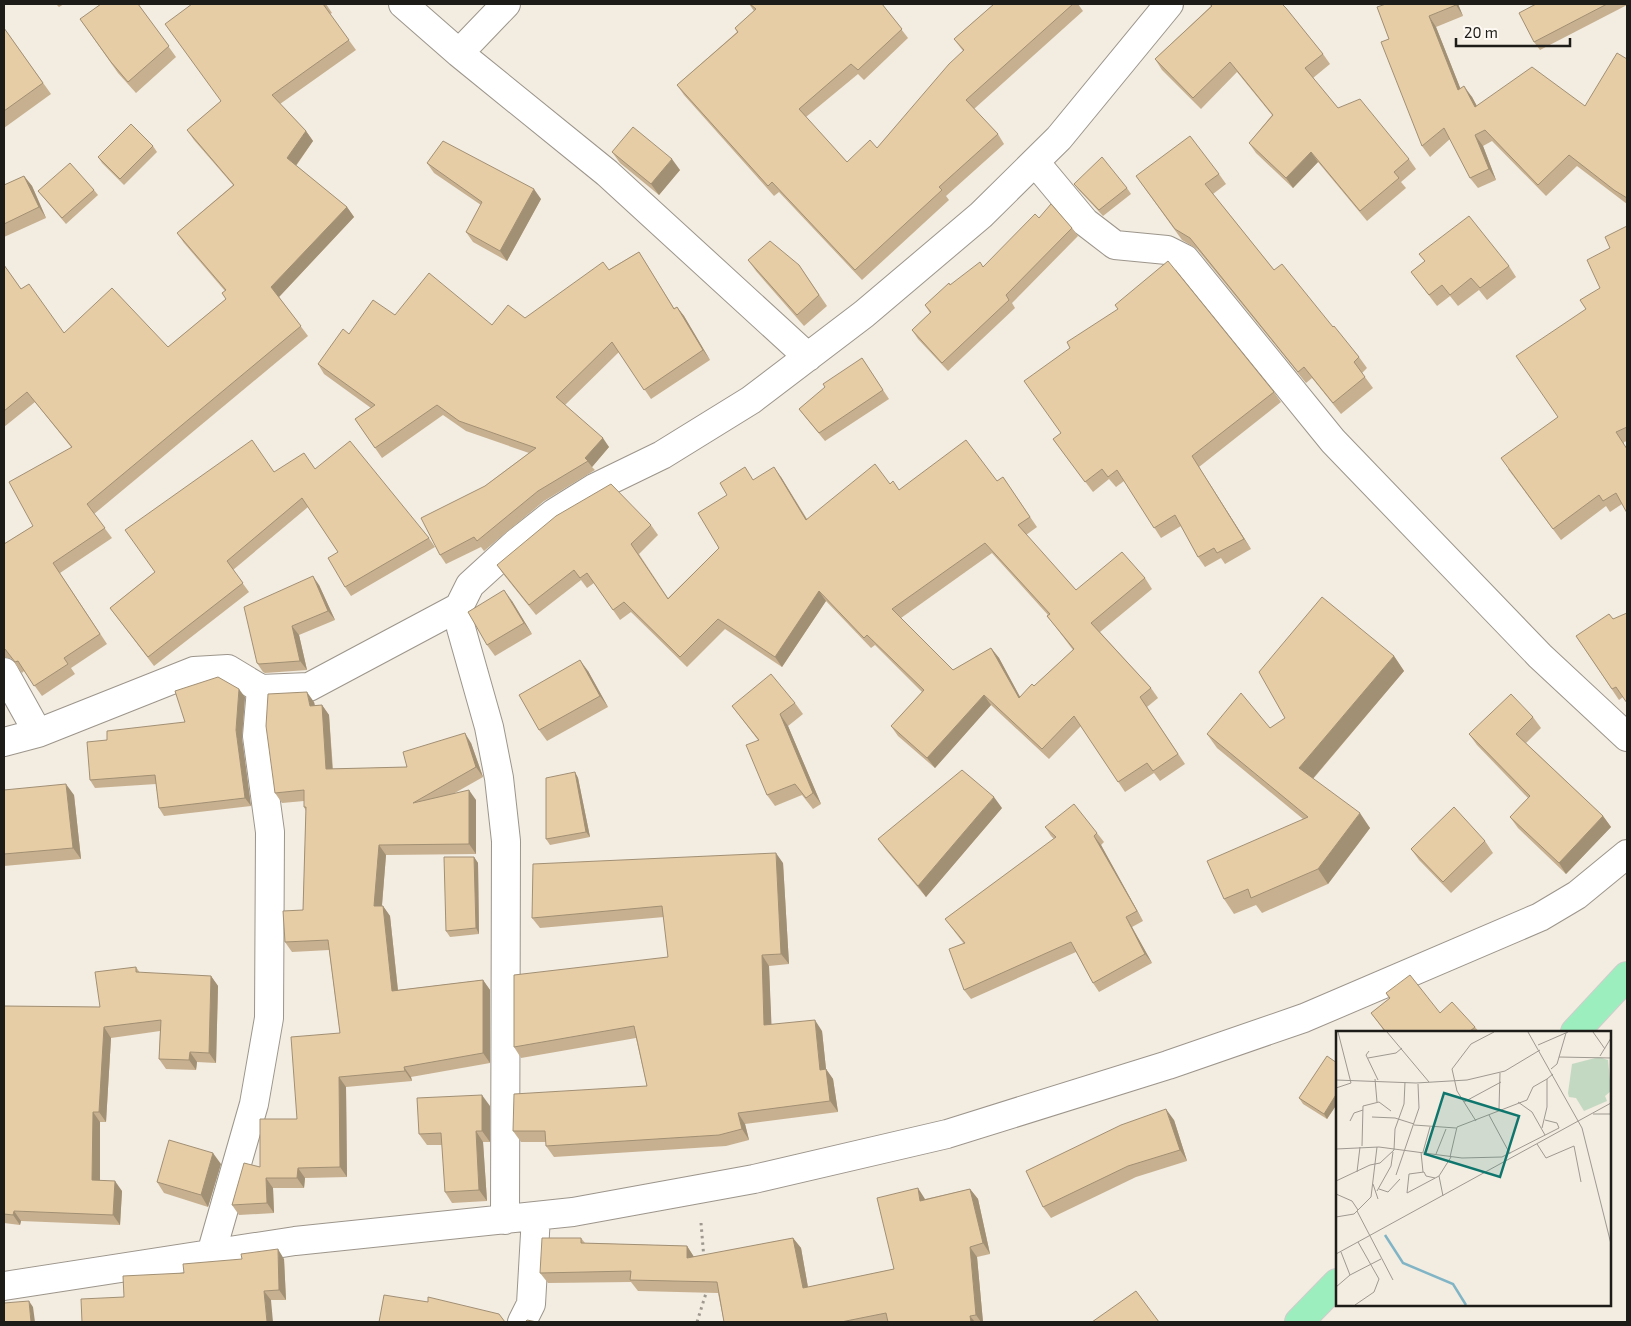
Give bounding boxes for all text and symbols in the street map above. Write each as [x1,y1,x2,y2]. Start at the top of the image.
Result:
scale bar [1456,15,1570,47]
text: 20 m [1464,23,1498,41]
inset map [1336,1031,1611,1306]

